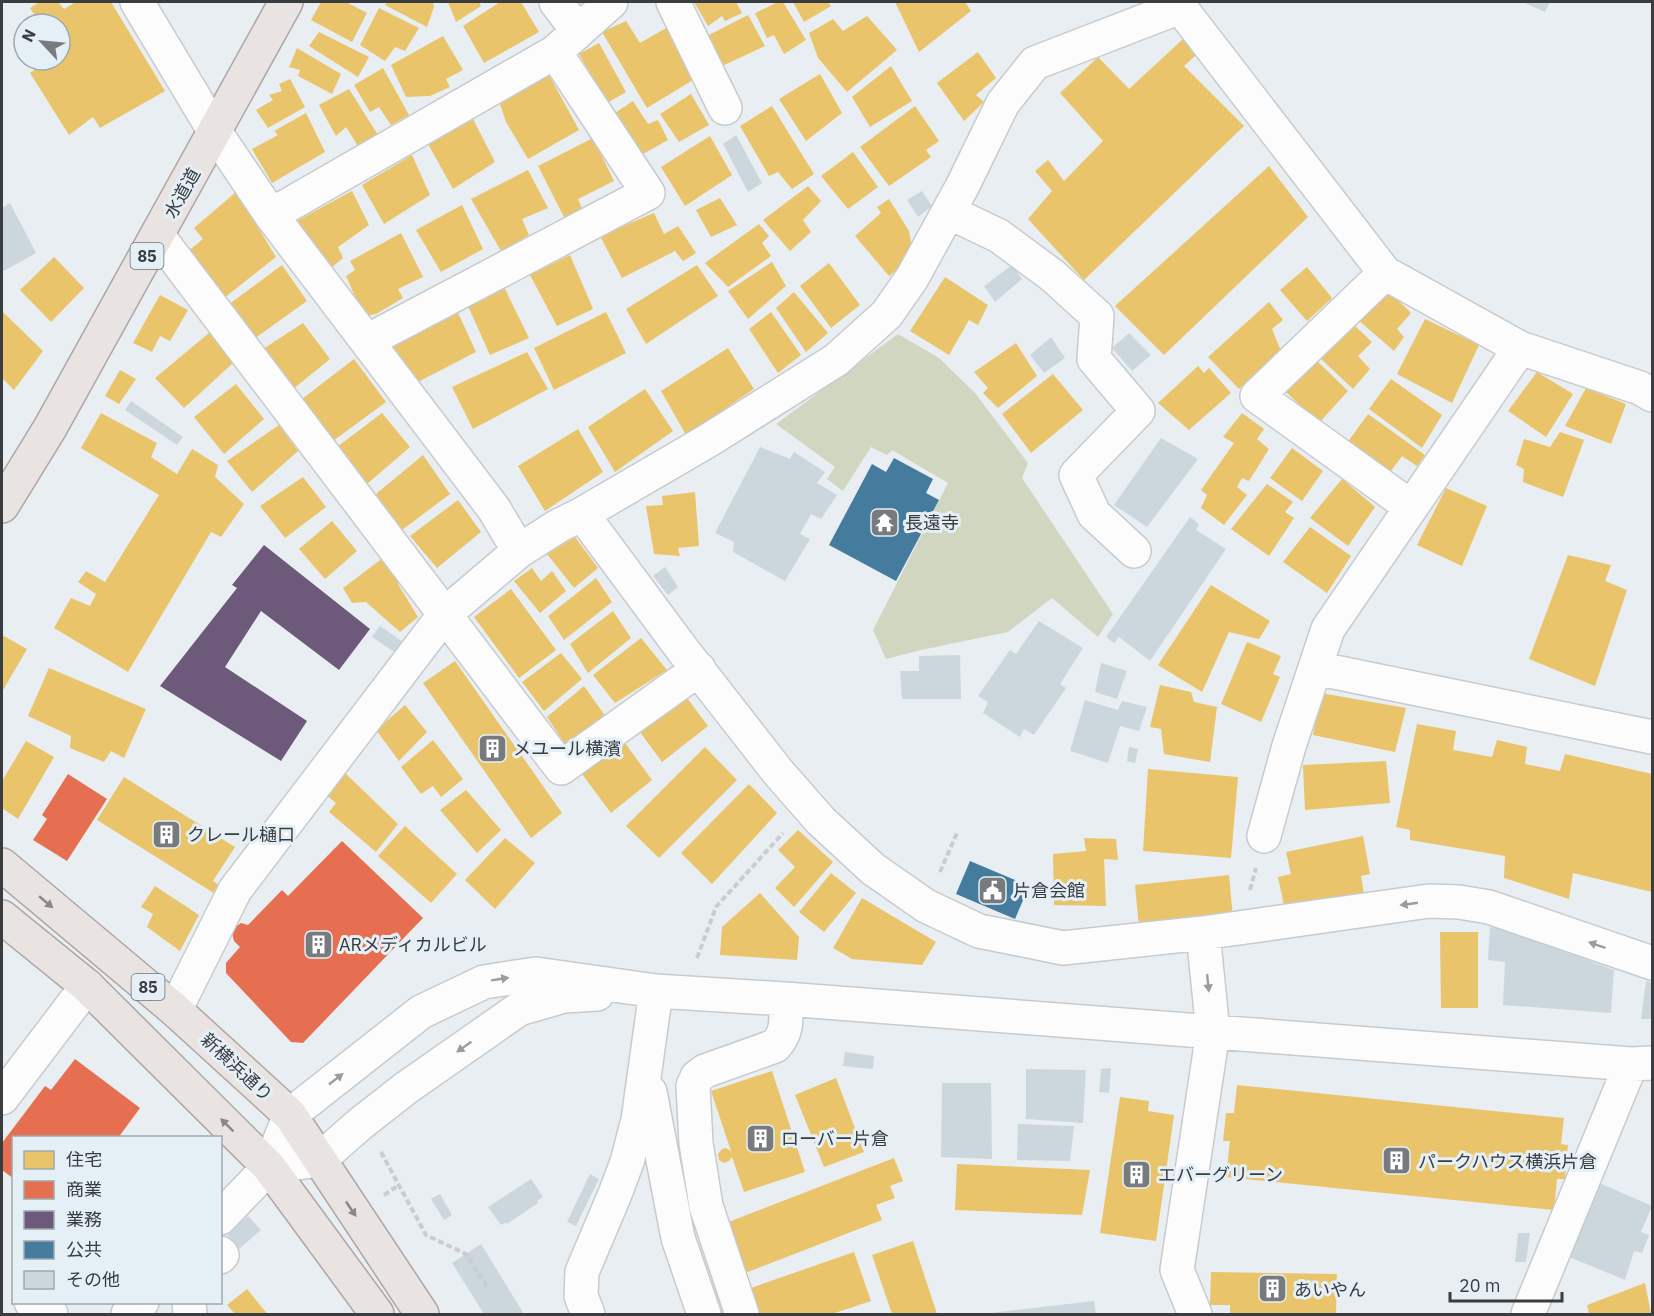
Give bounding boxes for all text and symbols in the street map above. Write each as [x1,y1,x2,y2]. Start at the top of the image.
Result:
north arrow [12,12,72,72]
text: N [17,26,40,45]
street label: 水道道 [159,164,205,222]
road number: 85 [130,243,164,269]
temple icon: 長遠寺 [868,506,900,538]
place label: 長遠寺 [905,511,959,534]
building icon: メユール横濱 [476,732,508,764]
place label: メユール横濱 [513,737,621,760]
building icon: クレール樋口 [150,818,182,850]
place label: クレール樋口 [187,823,295,846]
public building icon: 片倉会館 [976,874,1008,906]
place label: 片倉会館 [1013,879,1085,902]
one-way arrow [38,895,53,908]
one-way arrow [1399,900,1418,909]
building icon: ARメディカルビル [302,928,334,960]
place label: ARメディカルビル [339,933,487,956]
one-way arrow [1588,940,1606,949]
one-way arrow [1203,973,1213,992]
road number: 85 [132,974,164,1000]
one-way arrow [491,975,510,984]
street label: 新横浜通り [196,1028,278,1106]
one-way arrow [457,1041,473,1053]
one-way arrow [328,1074,343,1086]
one-way arrow [221,1119,235,1133]
building icon: ローバー片倉 [744,1122,776,1154]
place label: ローバー片倉 [781,1127,889,1150]
legend [12,1136,222,1304]
building icon: パークハウス横浜片倉 [1381,1145,1413,1177]
text: 住宅 [66,1148,102,1171]
place label: パークハウス横浜片倉 [1418,1150,1597,1173]
building icon: エバーグリーン [1121,1158,1153,1190]
place label: エバーグリーン [1158,1163,1283,1186]
text: 商業 [66,1178,102,1201]
one-way arrow [345,1200,357,1216]
text: 業務 [66,1208,102,1231]
text: 公共 [66,1238,102,1261]
scale bar [1450,1265,1562,1303]
text: その他 [66,1268,120,1291]
building icon: あいやん [1257,1273,1289,1305]
text: 20 m [1459,1274,1501,1297]
place label: あいやん [1294,1278,1366,1301]

